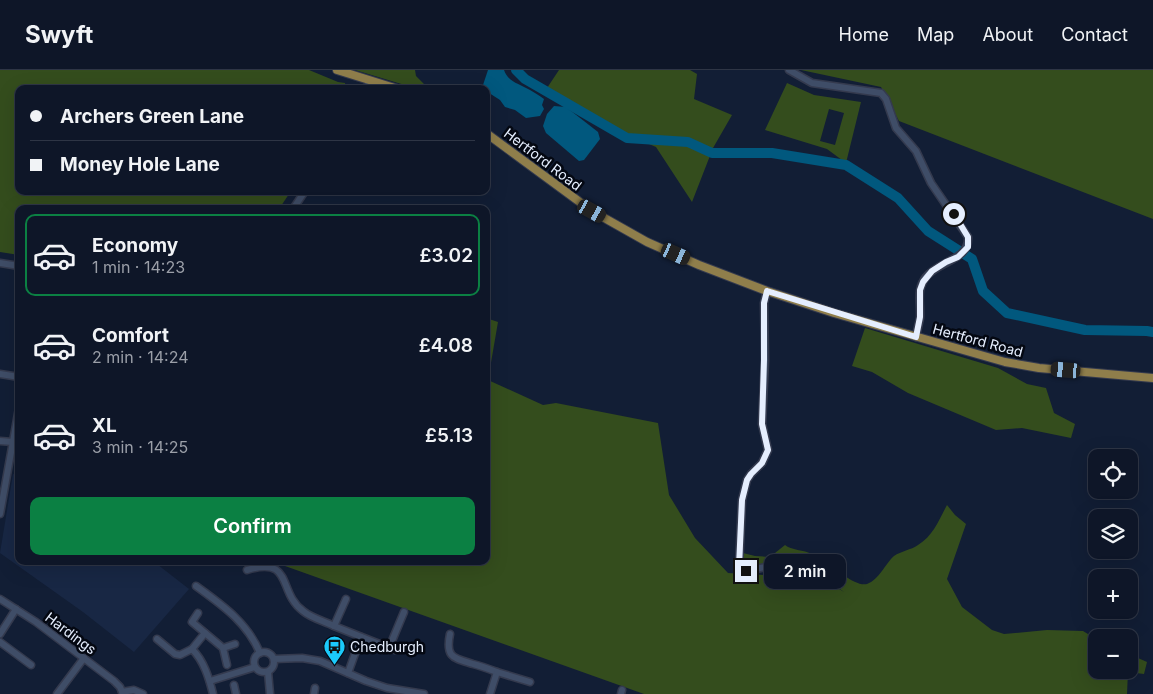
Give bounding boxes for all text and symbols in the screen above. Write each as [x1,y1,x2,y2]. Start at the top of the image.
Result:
text: Swyft [25,20,93,49]
text: Home [839,24,889,45]
text: Map [917,24,954,45]
text: About [982,24,1033,45]
text: Contact [1061,24,1128,45]
text: Archers Green Lane [60,105,244,128]
street label: Hertford Road [501,124,585,194]
text: Money Hole Lane [60,153,220,176]
car [575,197,608,225]
route start [943,203,965,225]
icon: car [32,233,77,278]
text: Economy [92,234,178,257]
car [659,241,692,267]
text: £3.02 [419,244,473,267]
text: 1 min · 14:23 [92,257,185,277]
street label: Hertford Road [931,320,1025,360]
icon: car [32,323,77,368]
text: Comfort [92,324,169,347]
text: £4.08 [419,334,473,357]
text: 2 min · 14:24 [92,347,189,367]
car [1050,361,1081,379]
icon: car [32,413,77,458]
text: XL [92,414,117,437]
text: £5.13 [425,424,473,447]
text: 3 min · 14:25 [92,437,188,457]
map controls [1088,449,1138,679]
button: locate [1088,449,1138,499]
button: Confirm [30,497,475,555]
button: layers [1088,509,1138,559]
callout: 2 min [764,554,846,588]
route end [735,560,757,582]
text: 2 min [784,561,826,581]
button: + [1088,569,1138,619]
street label: Hardings [42,608,100,658]
button: − [1088,629,1138,679]
bus stop icon: Chedburgh [322,634,346,665]
place label: Chedburgh [350,638,424,655]

